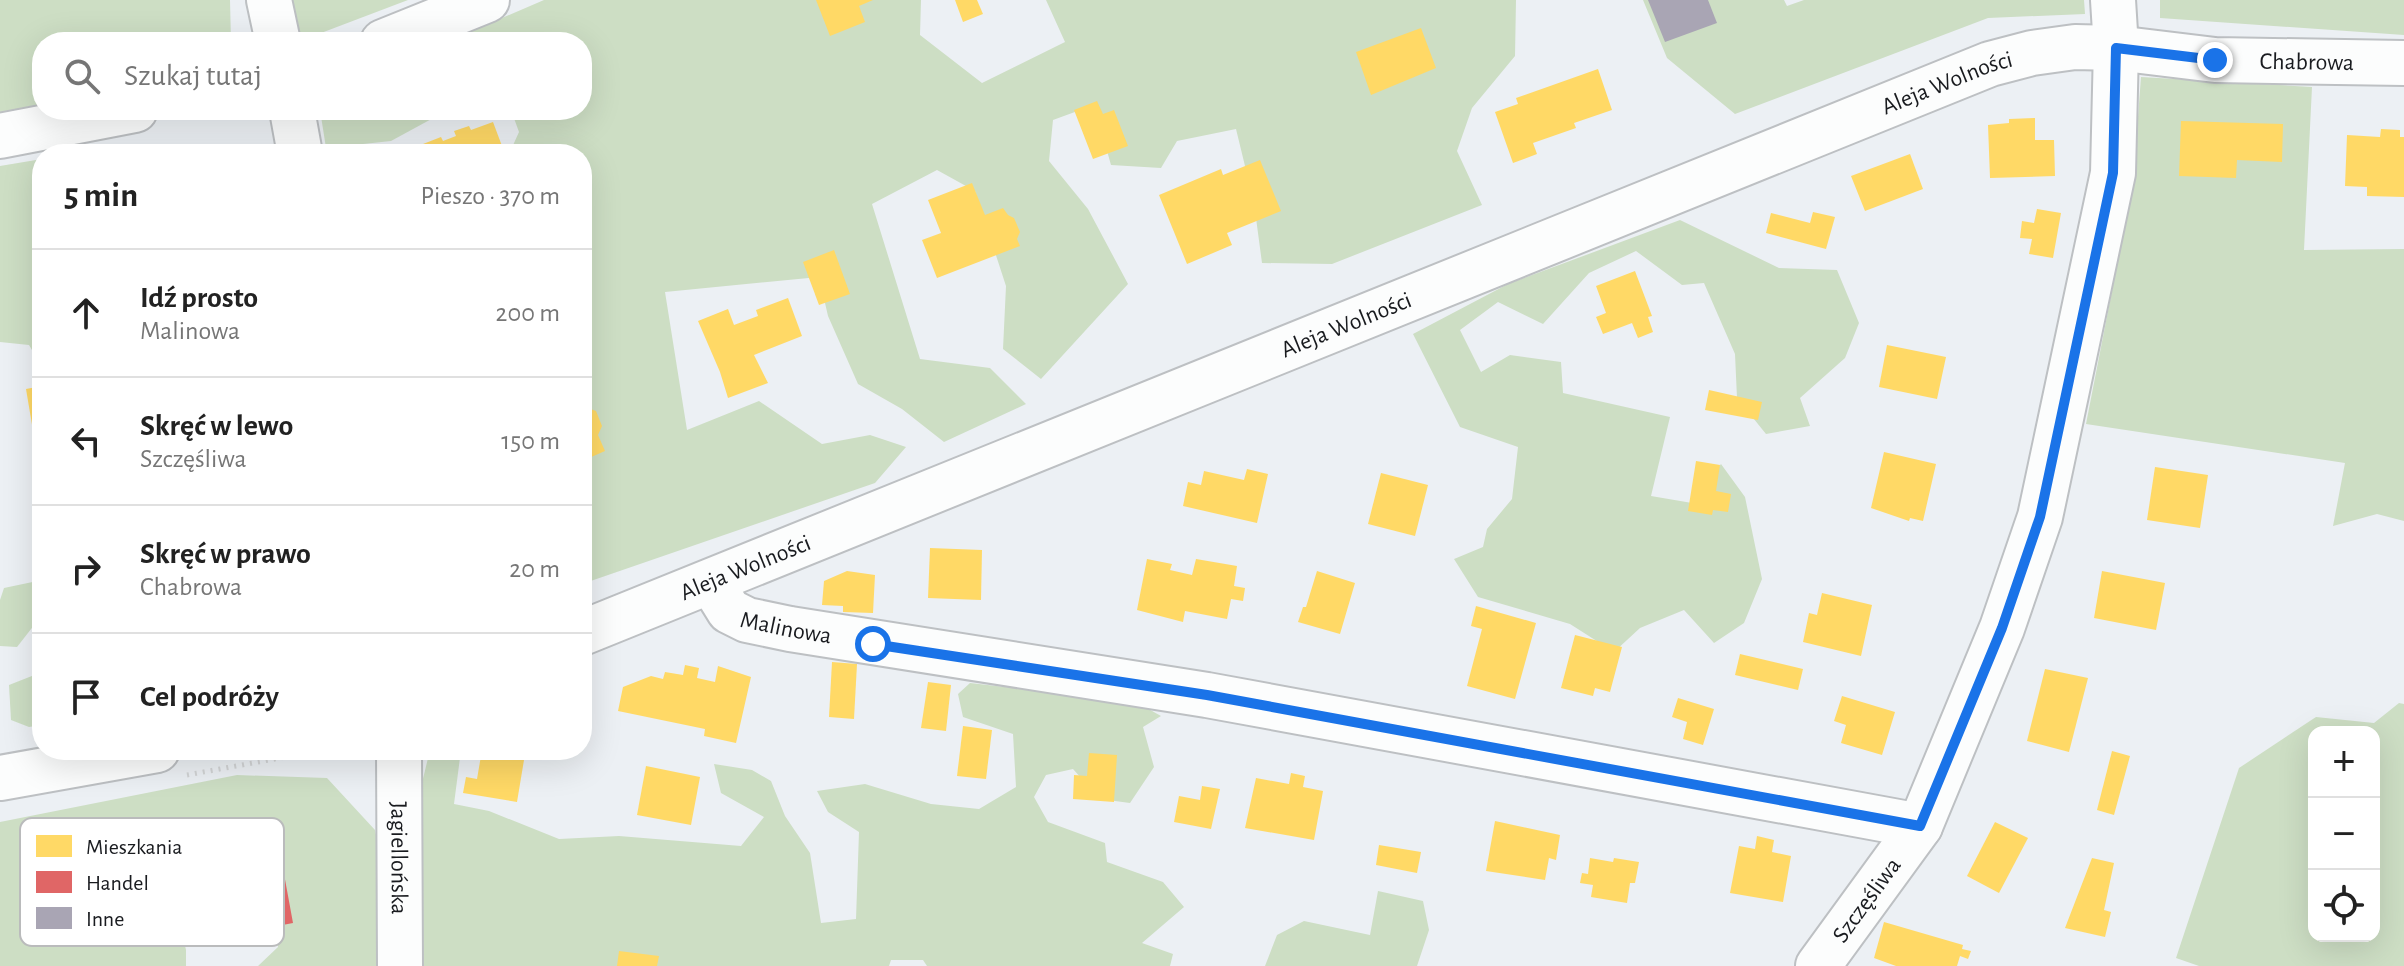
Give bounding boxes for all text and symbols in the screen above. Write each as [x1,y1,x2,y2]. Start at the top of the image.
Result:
search box [32,32,592,120]
route end [2197,42,2233,78]
street label: Aleja Wolności [1878,48,2015,119]
street label: Chabrowa [2259,50,2354,75]
icon: search [60,54,104,98]
text: Szukaj tutaj [124,61,262,91]
text: 5 min [64,179,138,213]
text: Pieszo · 370 m [421,183,560,209]
text: Idź prosto [140,283,258,313]
street label: Aleja Wolności [1278,288,1415,362]
icon: ahead [64,291,108,335]
text: 200 m [496,300,560,326]
text: Malinowa [140,318,240,344]
text: Skręć w lewo [140,411,293,441]
icon: left [64,419,108,463]
text: 150 m [501,428,560,454]
text: Szczęśliwa [140,446,246,472]
street label: Aleja Wolności [677,531,814,605]
text: Skręć w prawo [140,539,311,569]
icon: right [64,547,108,591]
text: 20 m [509,556,560,582]
text: Chabrowa [140,574,242,600]
street label: Malinowa [738,608,833,648]
route start [855,626,891,662]
icon: arrive [64,675,108,719]
text: Cel podróży [140,682,279,712]
map controls [2308,726,2380,942]
button: + [2308,726,2380,798]
button: − [2308,798,2380,870]
street label: Jagiellońska [386,801,411,915]
legend [20,818,284,946]
text: Mieszkania [86,836,182,858]
street label: Szczęśliwa [1828,854,1906,947]
button: locate [2308,870,2380,942]
text: Handel [86,872,149,894]
text: Inne [86,908,124,930]

